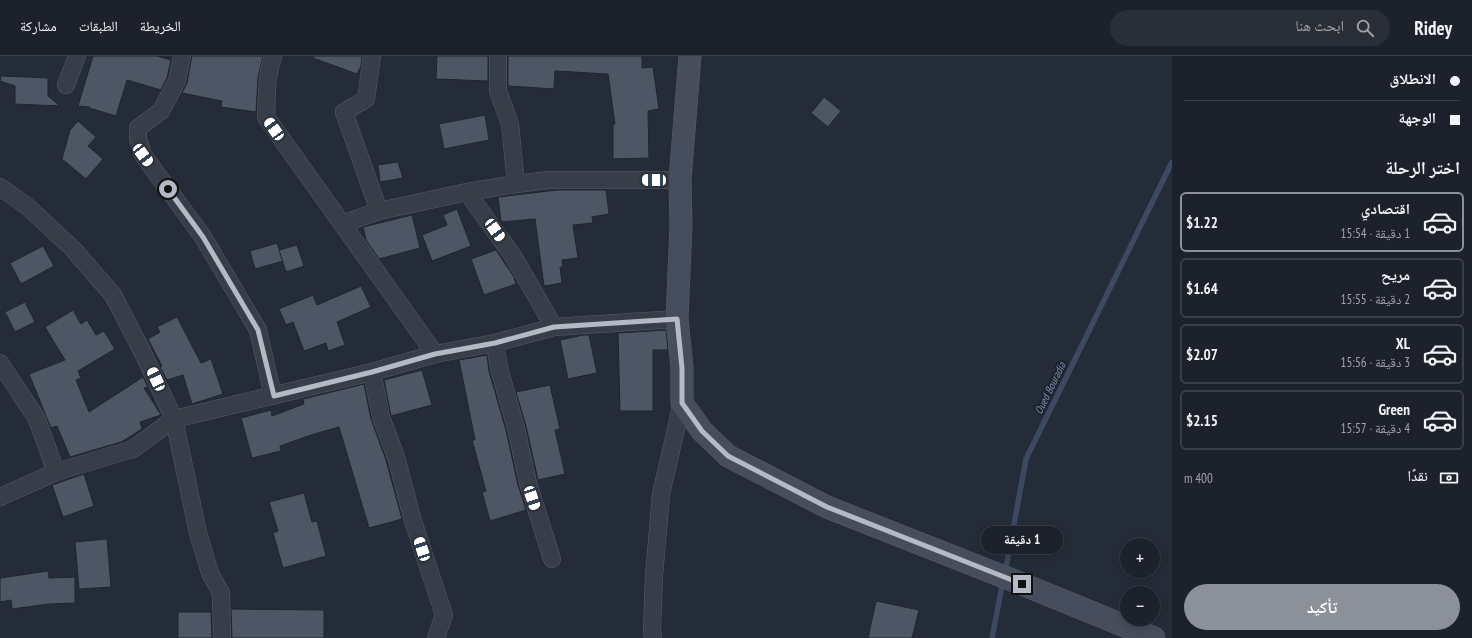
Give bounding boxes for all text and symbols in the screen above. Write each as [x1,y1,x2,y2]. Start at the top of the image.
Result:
search box [1110,10,1390,46]
text: ابحث هنا [1295,16,1344,35]
text: Ridey [1414,16,1452,40]
text: مشاركة [20,17,57,35]
text: الطبقات [79,17,118,35]
text: الخريطة [140,17,181,35]
icon: search [1354,17,1376,39]
text: الانطلاق [1390,69,1436,88]
text: الوجهة [1398,108,1436,127]
car [262,116,286,142]
car [131,142,155,168]
text: اختر الرحلة [1385,156,1460,179]
car [642,174,666,186]
route start [159,180,177,198]
text: اقتصادي [1361,199,1410,218]
icon: car [1422,204,1458,240]
text: $1.22 [1186,213,1218,232]
car [483,217,507,243]
text: 1 دقيقة · 15:54 [1341,225,1410,242]
text: مريح [1381,265,1410,284]
icon: car [1422,270,1458,306]
text: $1.64 [1186,279,1218,298]
text: 2 دقيقة · 15:55 [1341,291,1410,308]
text: XL [1396,334,1410,353]
icon: car [1422,336,1458,372]
text: $2.07 [1186,345,1218,364]
text: 3 دقيقة · 15:56 [1341,354,1410,371]
water label: Oued Bouradia [1031,359,1069,416]
car [145,366,167,392]
text: Green [1378,400,1410,419]
icon: car [1422,402,1458,438]
text: $2.15 [1186,411,1218,430]
text: 4 دقيقة · 15:57 [1341,420,1410,437]
text: نقدًا [1407,466,1428,485]
icon: cash [1438,467,1460,489]
text: 400 m [1184,470,1213,487]
car [523,485,541,511]
callout: 1 دقيقة [981,526,1063,554]
text: 1 دقيقة [1004,531,1040,548]
car [413,536,431,562]
map controls [1120,538,1160,626]
button: + [1120,538,1160,578]
route end [1013,575,1031,593]
button: تأكيد [1184,584,1460,630]
button: − [1120,586,1160,626]

